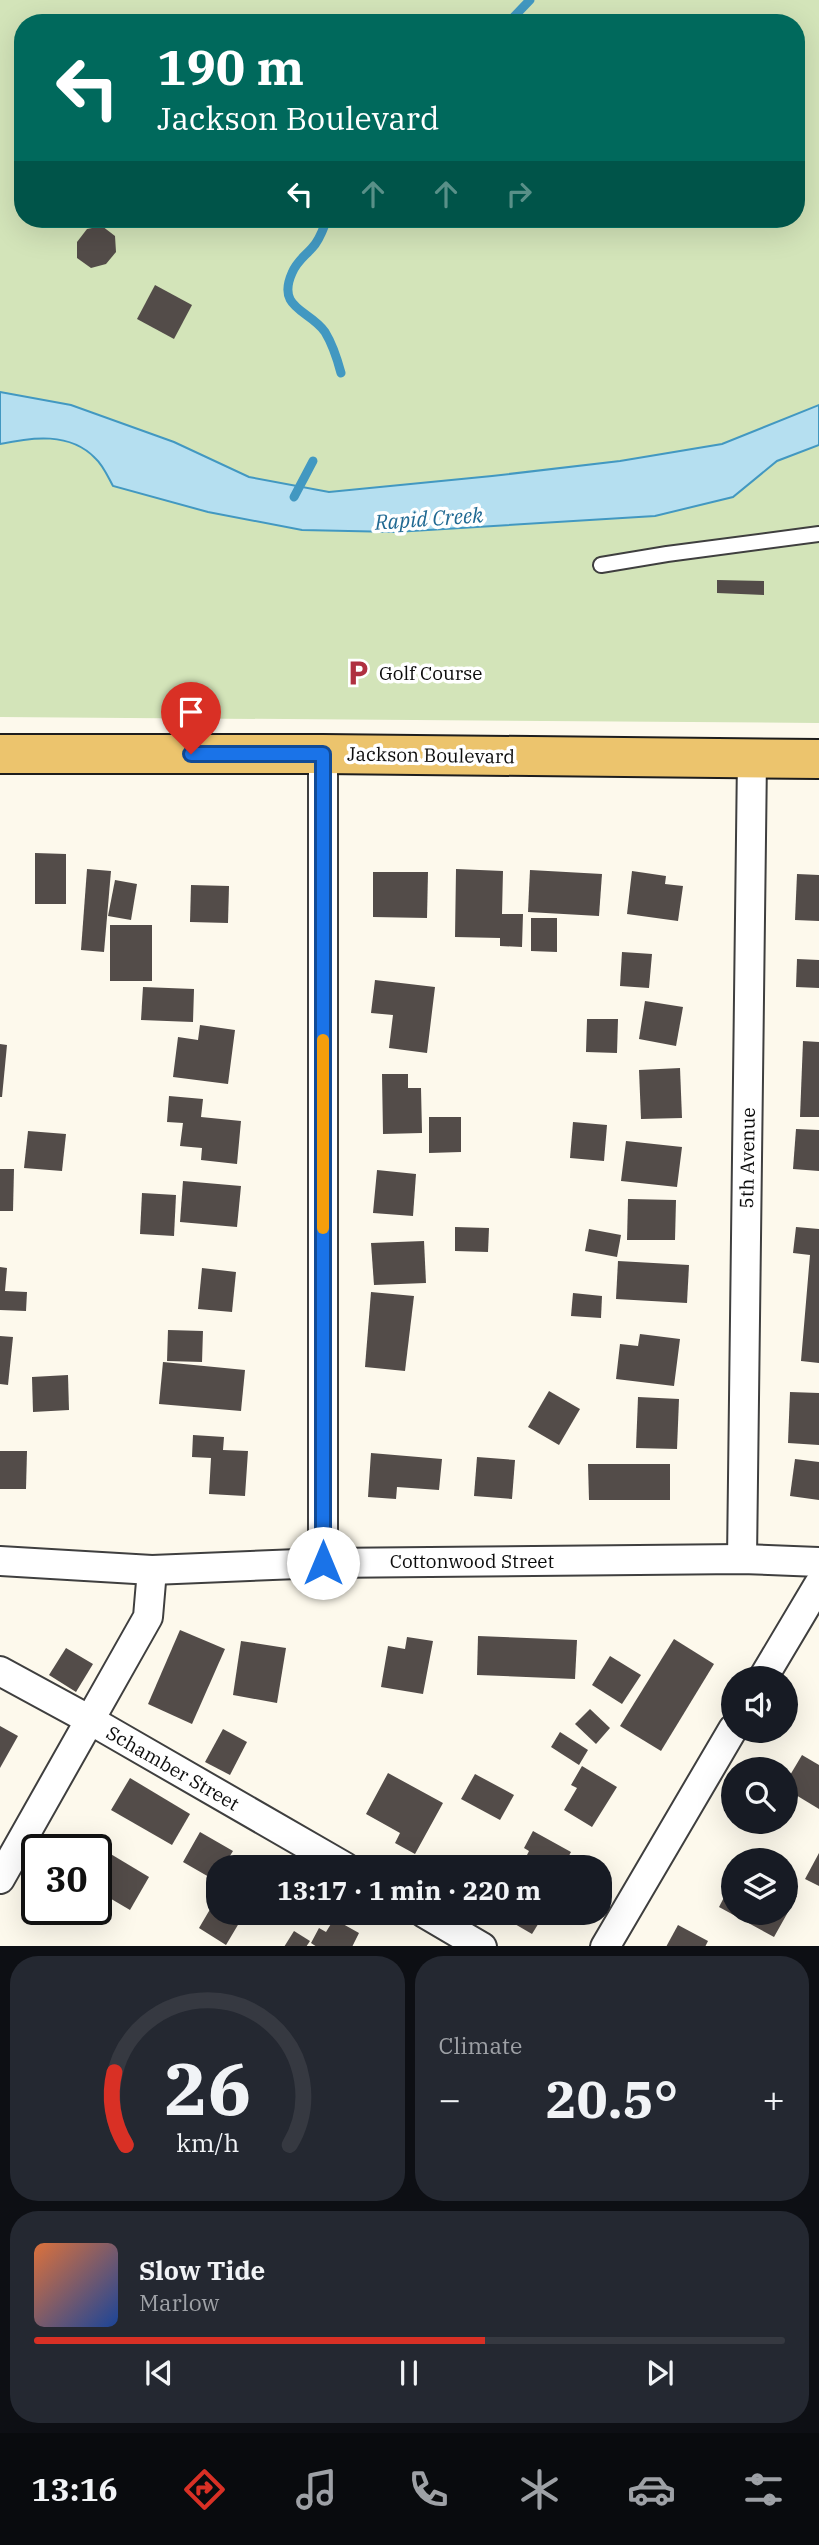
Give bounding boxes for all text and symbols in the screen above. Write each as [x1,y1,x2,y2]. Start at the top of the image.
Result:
text: 190 m [157,35,304,98]
icon: left [42,42,133,133]
text: Jackson Boulevard [157,97,440,139]
icon: left [281,175,319,213]
icon: ahead [354,175,392,213]
icon: ahead [427,175,465,213]
icon: right [500,175,538,213]
water label: Rapid Creek [373,500,485,536]
parking icon: Golf Course [343,658,373,688]
place label: Golf Course [379,661,483,685]
pin [161,682,221,754]
icon: arrive [172,693,210,731]
street label: Jackson Boulevard [347,742,515,768]
street label: 5th Avenue [734,1107,760,1209]
position arrow [286,1526,360,1600]
street label: Cottonwood Street [390,1549,555,1573]
map controls [721,1666,798,1925]
button: sound [721,1666,798,1743]
street label: Schamber Street [102,1720,244,1816]
button: search [721,1757,798,1834]
speed limit sign: 30 [21,1834,112,1925]
button: layers [721,1848,798,1925]
text: 13:17 · 1 min · 220 m [277,1873,541,1907]
text: Climate [439,2030,522,2060]
text: 26 [164,2040,251,2135]
text: 20.5° [545,2065,678,2132]
text: − [439,2074,461,2123]
text: + [762,2074,785,2123]
text: km/h [176,2125,239,2158]
text: Slow Tide [139,2253,265,2287]
text: Marlow [139,2287,219,2317]
icon: previous [140,2354,178,2392]
icon: pause [390,2354,428,2392]
icon: next [641,2354,679,2392]
icon: directions [180,2465,229,2514]
icon: music [292,2465,341,2514]
icon: phone [404,2465,453,2514]
icon: climate [515,2465,564,2514]
icon: car [627,2465,676,2514]
icon: filters [739,2465,788,2514]
text: 13:16 [31,2468,118,2510]

